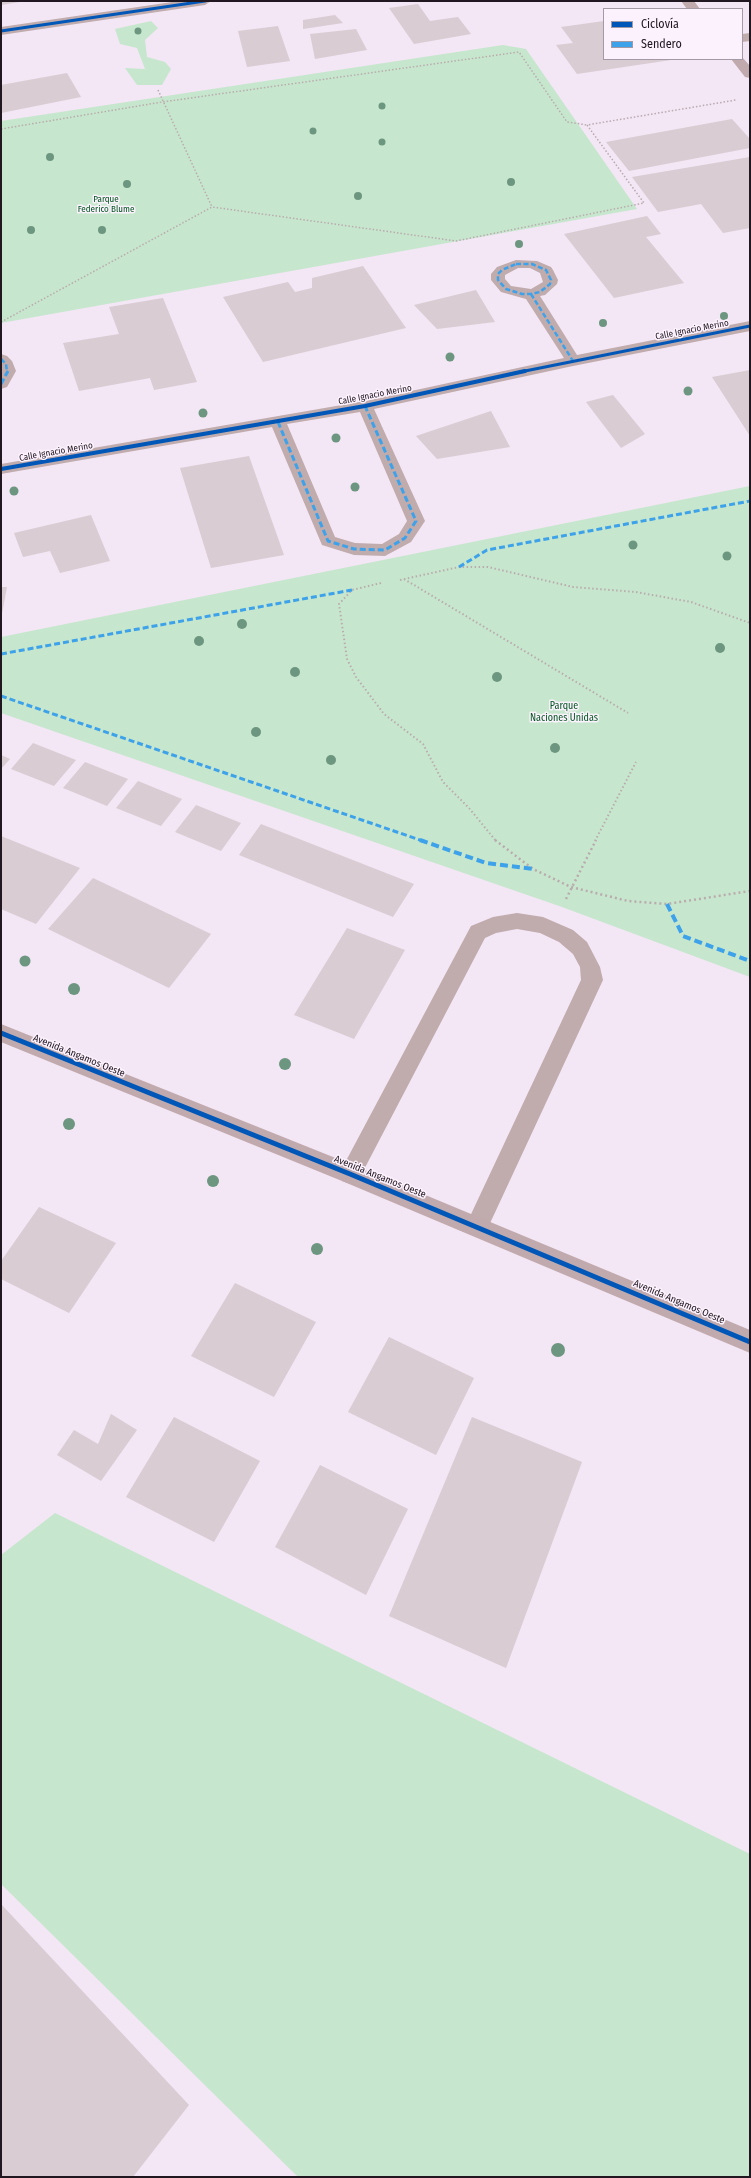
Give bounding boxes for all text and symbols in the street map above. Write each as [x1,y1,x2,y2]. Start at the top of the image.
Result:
legend [603,8,743,60]
text: Ciclovía [641,17,679,31]
text: Sendero [641,37,682,51]
park label: Parque Federico Blume [78,194,134,215]
street label: Calle Ignacio Merino [654,318,730,342]
street label: Calle Ignacio Merino [337,383,413,407]
street label: Calle Ignacio Merino [18,440,94,464]
park label: Parque Naciones Unidas [530,700,598,724]
street label: Avenida Angamos Oeste [31,1032,127,1080]
street label: Avenida Angamos Oeste [332,1153,428,1201]
street label: Avenida Angamos Oeste [632,1277,726,1327]

